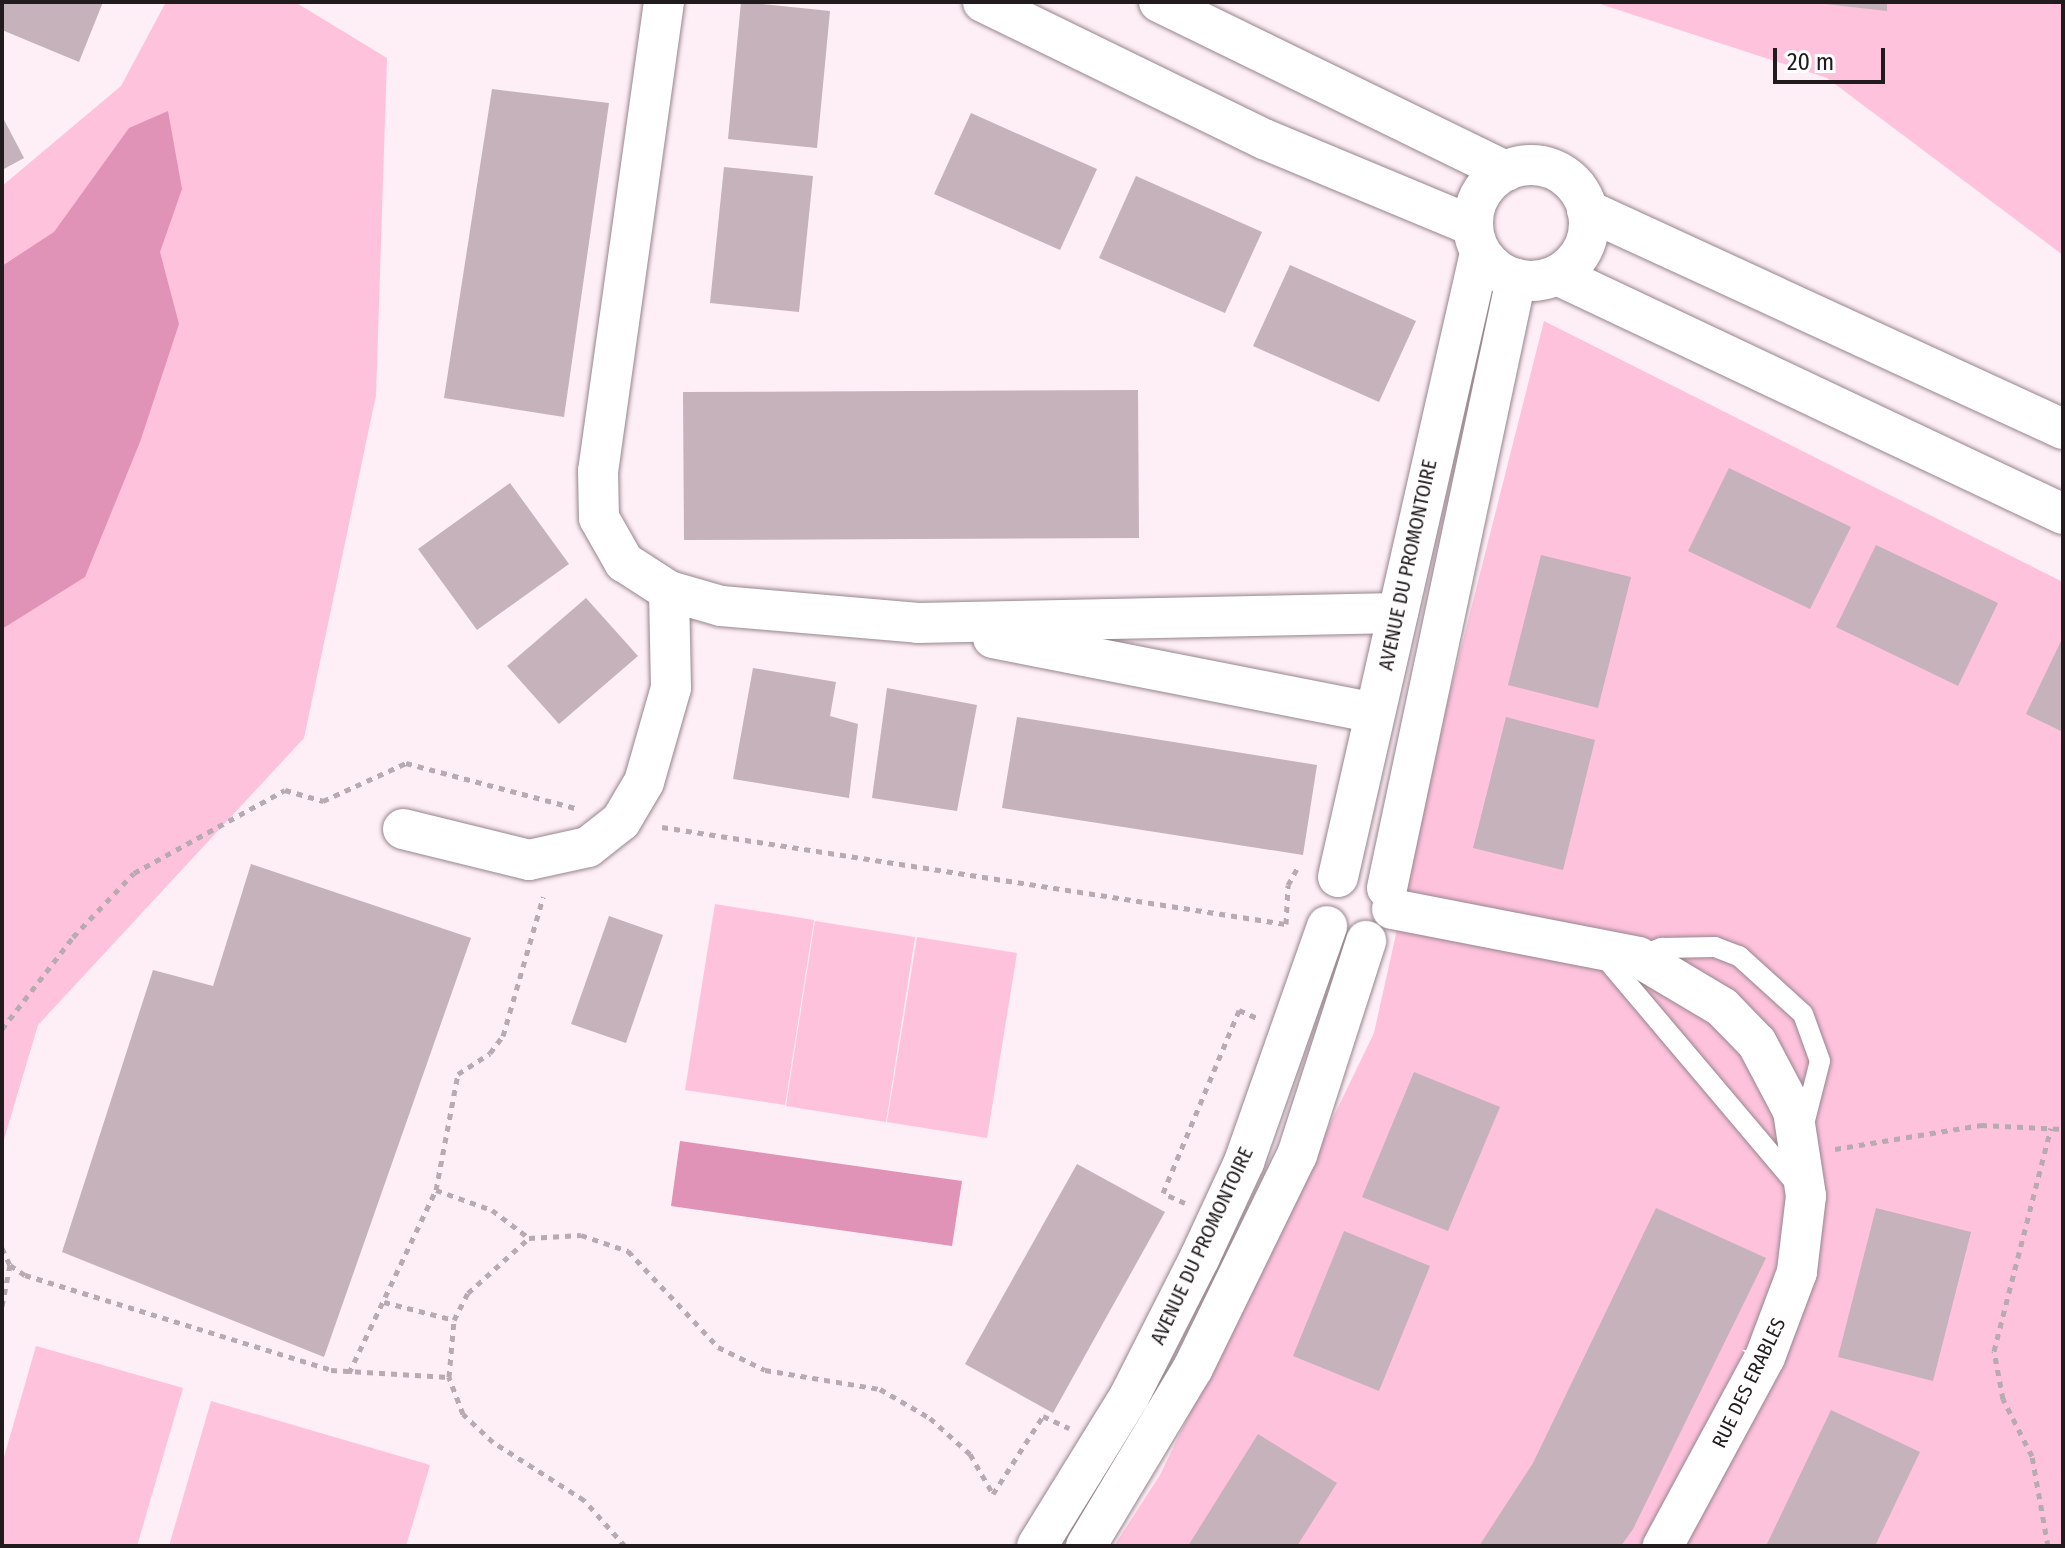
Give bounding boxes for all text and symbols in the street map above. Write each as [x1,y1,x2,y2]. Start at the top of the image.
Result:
scale bar [1777,32,1889,82]
text: 20 m [1787,48,1834,76]
street label: AVENUE DU PROMONTOIRE [1374,457,1442,673]
street label: AVENUE DU PROMONTOIRE [1146,1144,1258,1348]
street label: RUE DES ERABLES [1707,1314,1791,1452]

